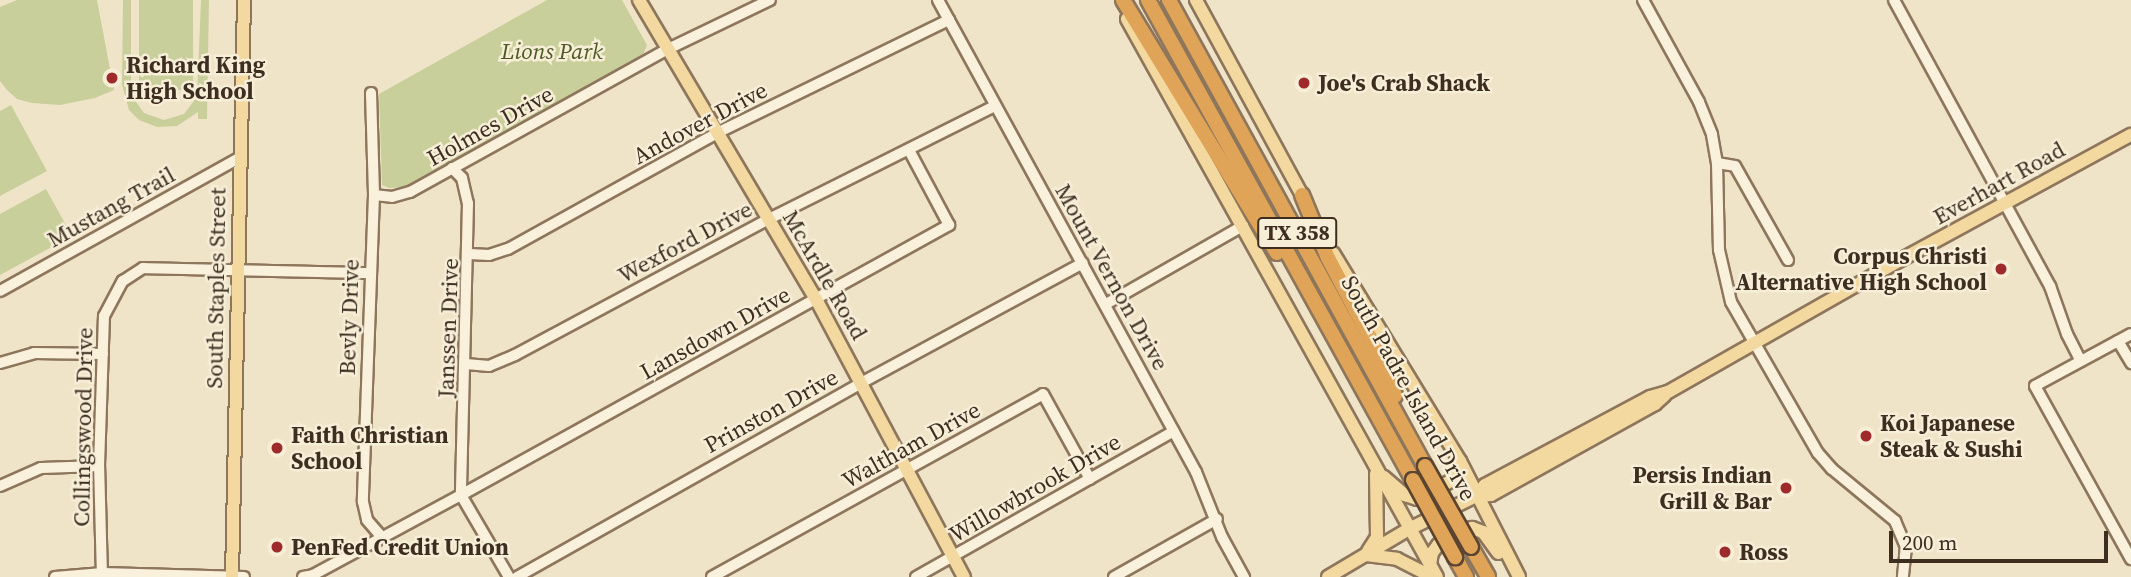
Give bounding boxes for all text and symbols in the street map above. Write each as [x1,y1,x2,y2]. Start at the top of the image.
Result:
park label: Lions Park [501,37,603,65]
place label: Richard King High School [126,51,265,105]
place label: Joe's Crab Shack [1318,69,1490,97]
marker: Richard King High School [104,70,120,86]
marker: Joe's Crab Shack [1296,75,1312,91]
street label: Andover Drive [628,76,772,170]
street label: Holmes Drive [422,80,558,172]
street label: Everhart Road [1928,135,2070,231]
street label: Mustang Trail [42,161,180,253]
street label: Mount Vernon Drive [1049,179,1175,375]
street label: South Staples Street [200,187,232,389]
street label: Wexford Drive [613,195,757,289]
street label: McArdle Road [777,205,873,345]
road number: TX 358 [1257,216,1337,250]
place label: Corpus Christi Alternative High School [1735,242,1987,296]
street label: Bevly Drive [333,258,365,376]
street label: Janssen Drive [432,258,464,398]
marker: Corpus Christi Alternative High School [1993,261,2009,277]
street label: South Padre Island Drive [1336,271,1482,505]
street label: Lansdown Drive [635,280,795,386]
street label: Collingswood Drive [67,327,99,527]
street label: Prinston Drive [699,363,843,459]
street label: Waltham Drive [837,396,985,494]
place label: Koi Japanese Steak & Sushi [1880,409,2022,463]
place label: Faith Christian School [291,421,449,475]
street label: Willowbrook Drive [944,428,1126,548]
marker: Koi Japanese Steak & Sushi [1858,428,1874,444]
marker: Faith Christian School [269,440,285,456]
place label: Persis Indian Grill & Bar [1633,461,1772,515]
marker: Persis Indian Grill & Bar [1778,480,1794,496]
scale bar [1893,518,2112,562]
text: 200 m [1902,528,1957,557]
place label: PenFed Credit Union [291,533,509,561]
place label: Ross [1739,538,1788,566]
marker: PenFed Credit Union [269,539,285,555]
marker: Ross [1717,544,1733,560]

